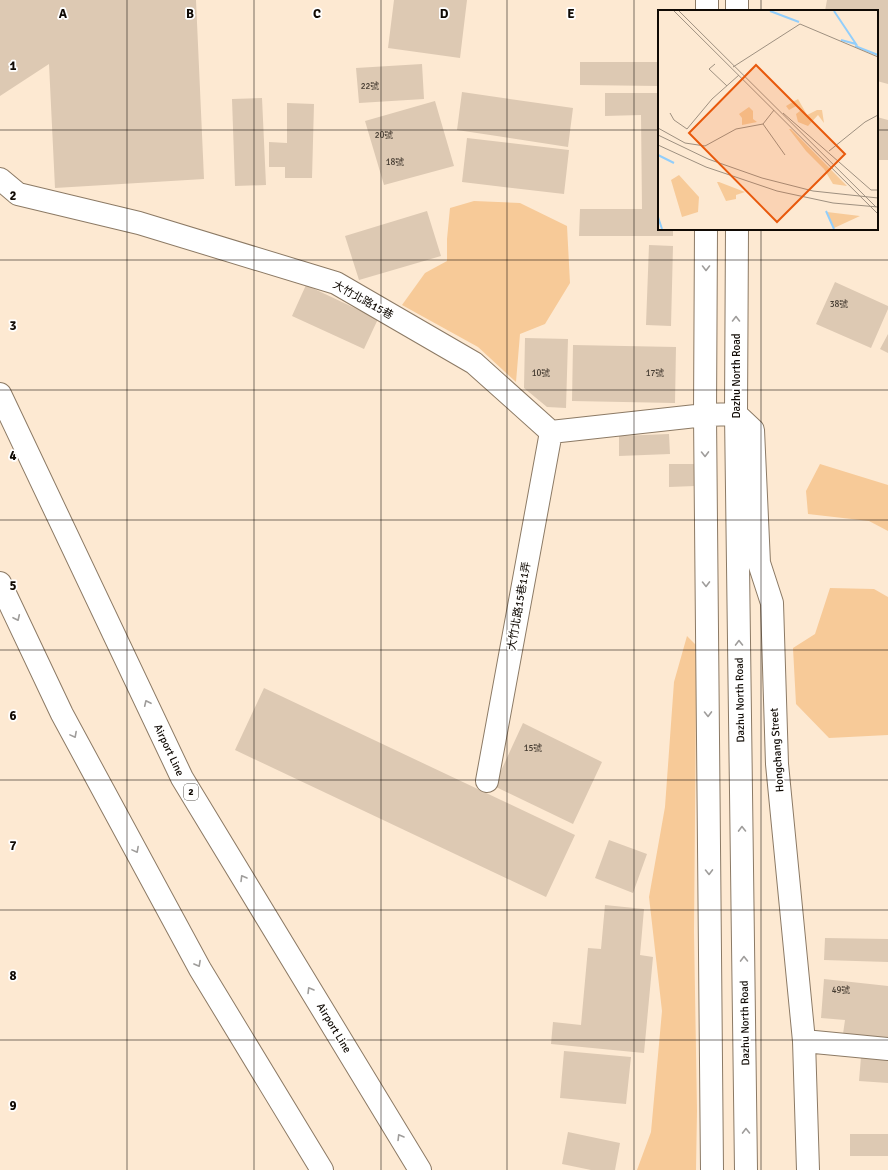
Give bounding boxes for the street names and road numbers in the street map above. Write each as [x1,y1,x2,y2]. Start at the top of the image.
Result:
street label: 大竹北路15巷 [331,278,395,322]
street label: Dazhu North Road [730,333,743,419]
street label: 大竹北路15巷11弄 [505,561,533,651]
street label: Dazhu North Road [733,657,747,743]
street label: Hongchang Street [768,707,786,793]
street label: Airport Line [151,722,187,778]
road number: 2 [184,784,198,800]
street label: Dazhu North Road [738,980,752,1066]
street label: Airport Line [314,1001,354,1055]

